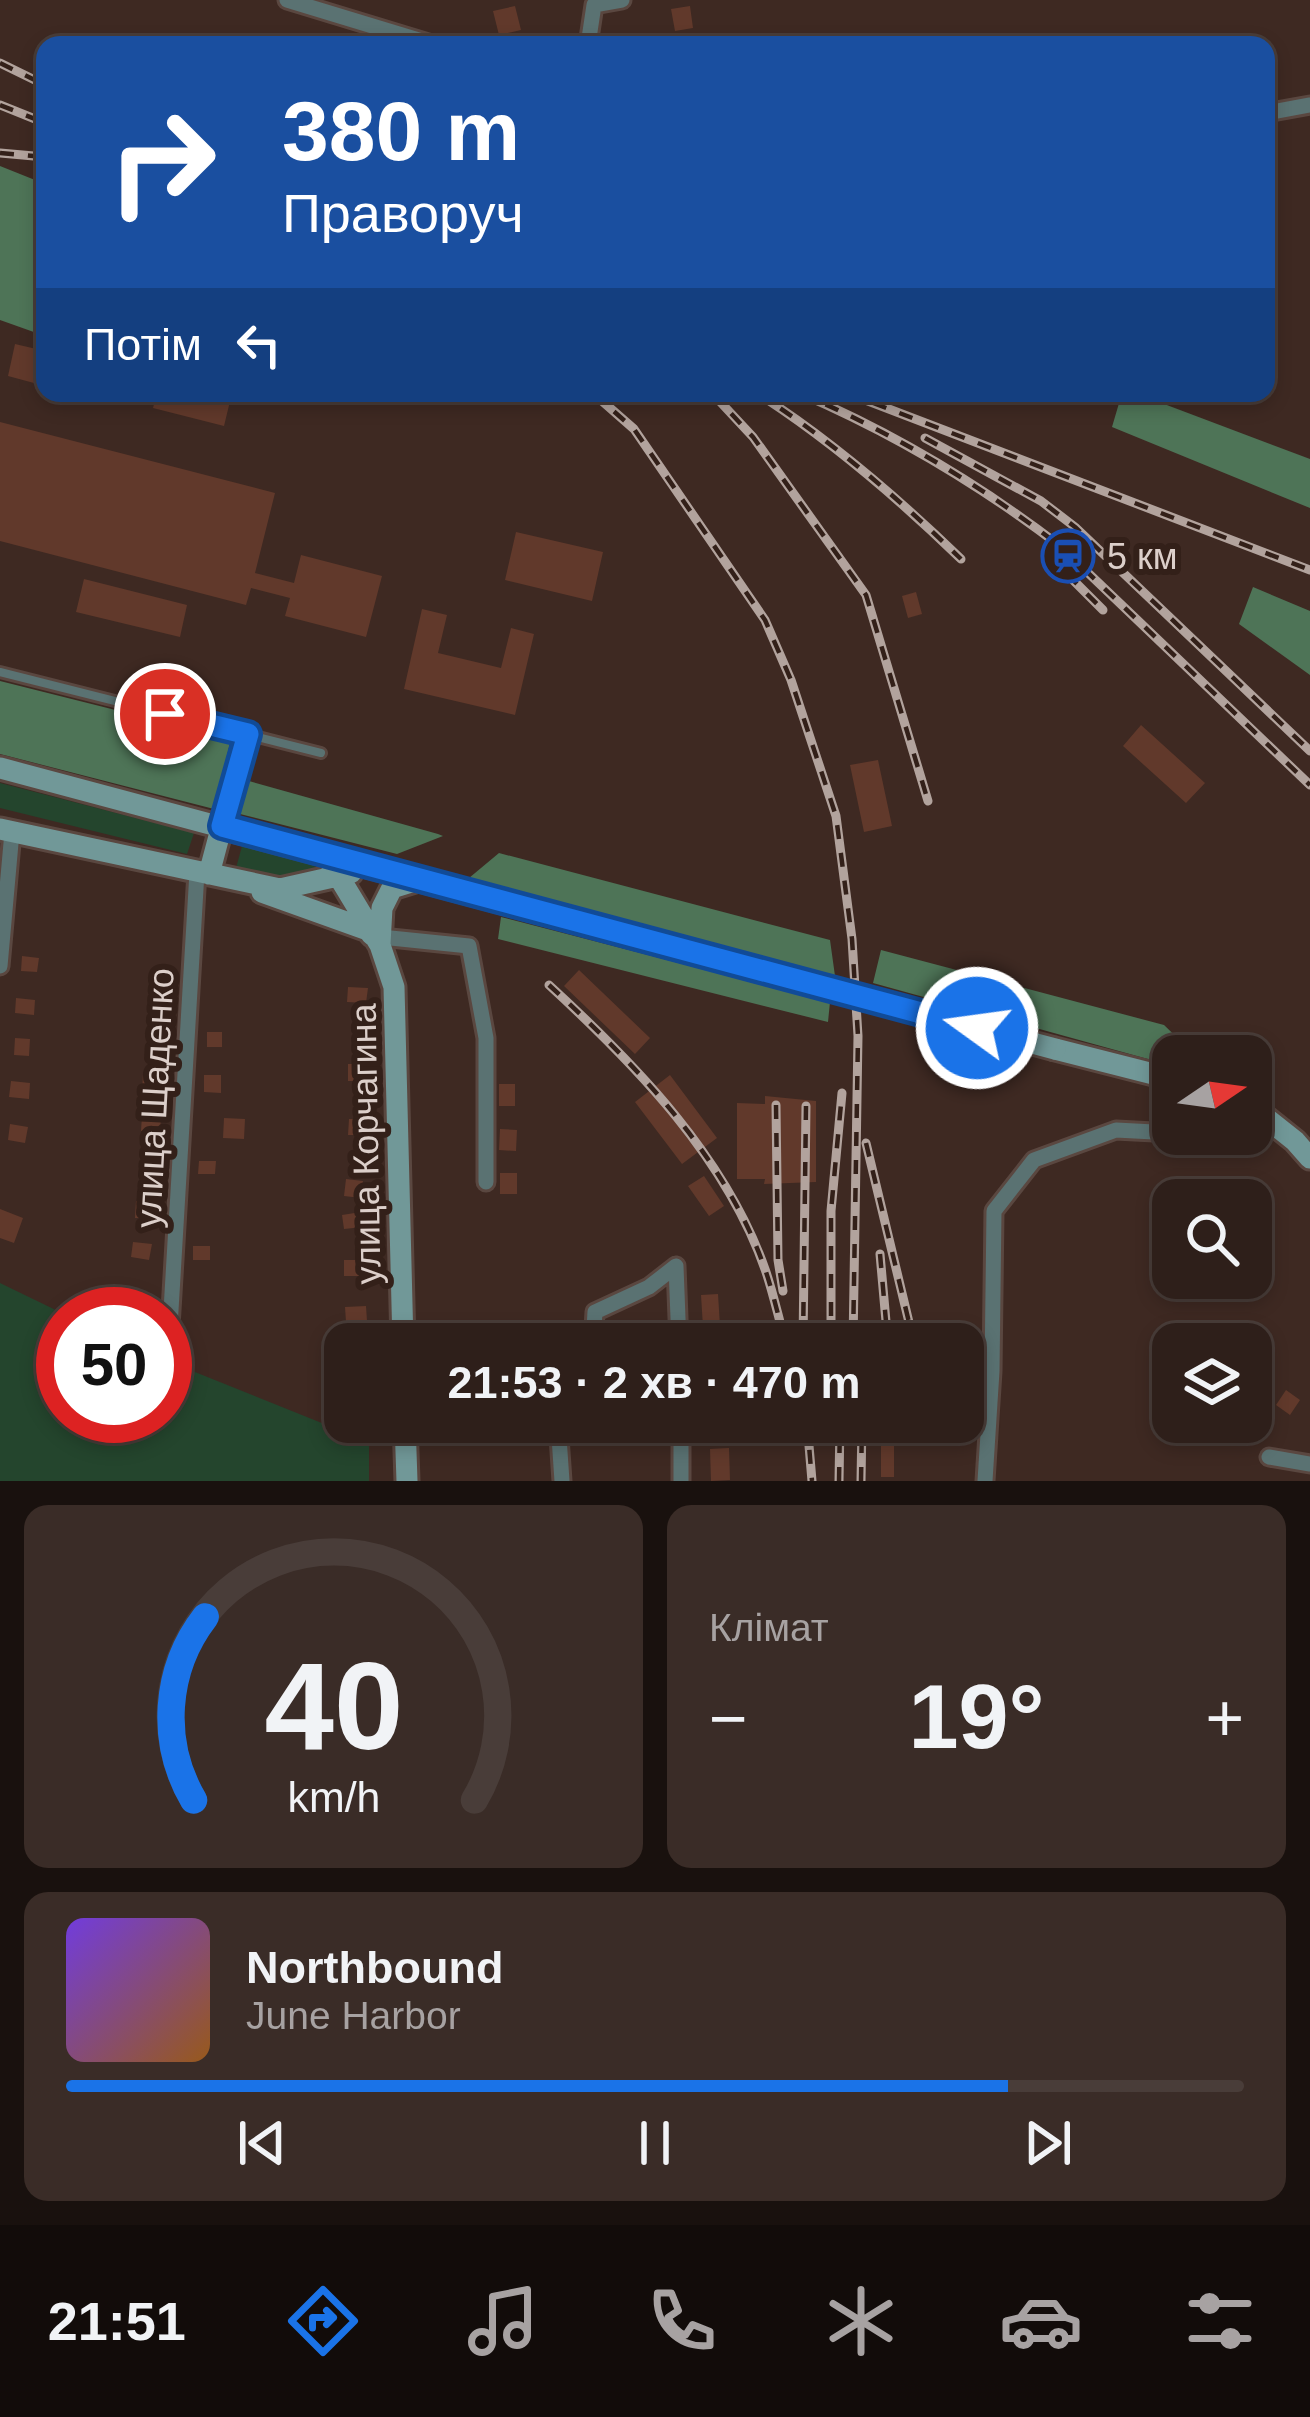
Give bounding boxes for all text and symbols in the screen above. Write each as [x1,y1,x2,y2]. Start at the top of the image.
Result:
icon: right [84,84,240,240]
text: 380 m [282,84,520,178]
text: Праворуч [282,183,524,243]
icon: left [226,312,292,378]
text: Потім [84,319,202,370]
station icon: 5 км [1040,528,1096,584]
place label: 5 км [1107,536,1178,577]
pin [114,663,216,765]
icon: arrive [132,681,198,747]
position arrow [914,965,1040,1091]
street label: улица Щаденко [127,967,182,1229]
street label: улица Корчагина [343,1002,388,1285]
north arrow [1152,1035,1272,1155]
map controls [1152,1035,1272,1443]
button: search [1152,1179,1272,1299]
speed limit sign: 50 [36,1287,192,1443]
button: layers [1152,1323,1272,1443]
text: 21:53 · 2 хв · 470 m [448,1357,860,1408]
text: Клімат [709,1606,829,1649]
text: 40 [264,1636,403,1775]
text: 19° [908,1667,1045,1767]
text: − [709,1681,748,1755]
text: + [1205,1681,1244,1755]
text: km/h [287,1772,380,1820]
text: Northbound [246,1942,503,1993]
text: June Harbor [246,1994,461,2037]
icon: previous [229,2110,295,2176]
icon: pause [622,2110,688,2176]
icon: next [1015,2110,1081,2176]
icon: directions [281,2279,365,2363]
icon: music [461,2279,545,2363]
icon: phone [640,2279,724,2363]
icon: climate [819,2279,903,2363]
icon: car [999,2279,1083,2363]
icon: filters [1178,2279,1262,2363]
text: 21:51 [48,2291,186,2351]

